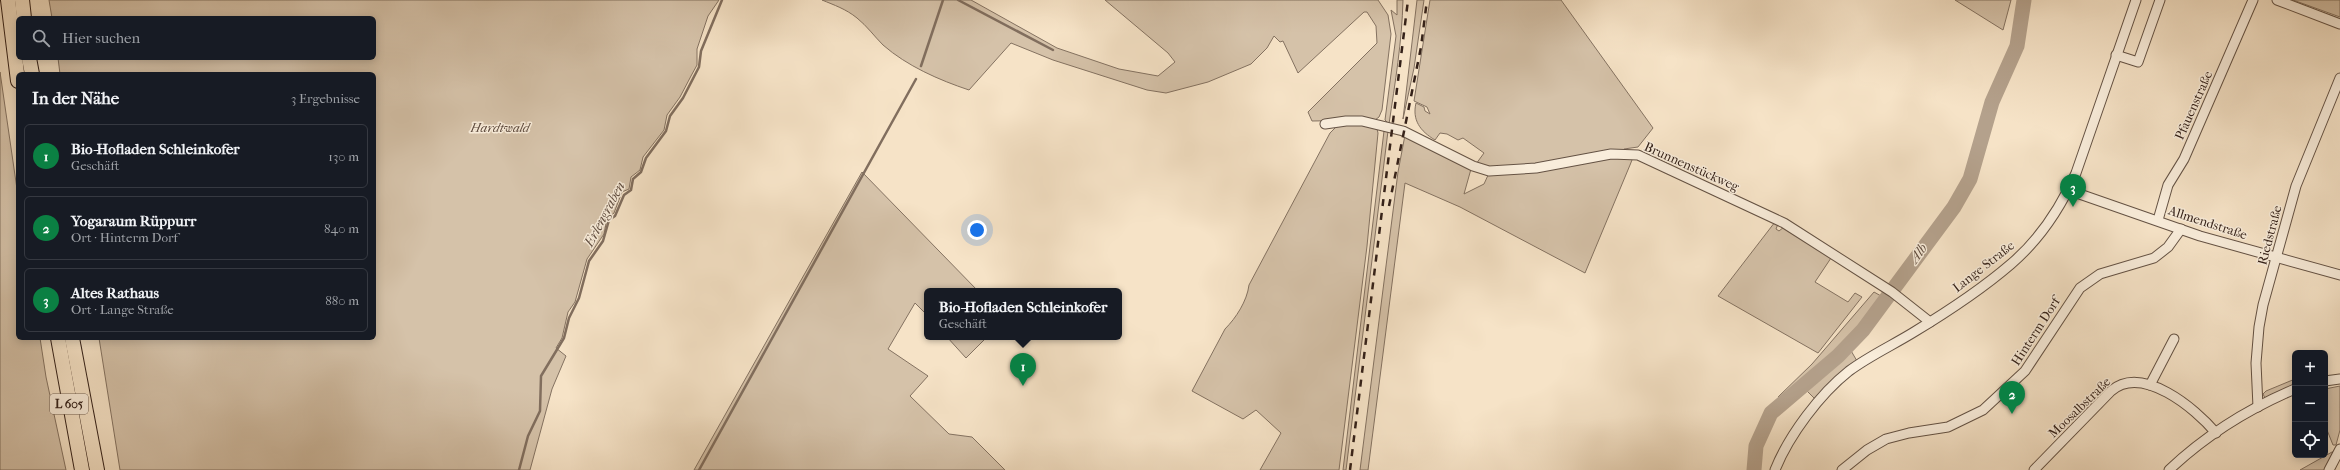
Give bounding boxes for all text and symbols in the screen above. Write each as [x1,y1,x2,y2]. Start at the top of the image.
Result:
search box [16,16,376,60]
icon: search [30,27,52,49]
text: Hier suchen [62,29,140,47]
street label: Pfauenstraße [2172,68,2216,142]
text: In der Nähe [32,88,119,108]
text: 3 Ergebnisse [291,91,360,106]
park label: Hardtwald [470,120,532,135]
street label: Brunnenstückweg [1642,139,1743,195]
text: Bio-Hofladen Schleinkofer [71,140,240,158]
text: 1 [44,149,48,164]
text: 130 m [328,149,359,164]
text: Geschäft [71,158,119,173]
pin: 3 [2060,174,2086,207]
water label: Erlengraben [580,179,629,250]
street label: Allmendstraße [2166,202,2250,242]
street label: Riedstraße [2254,203,2285,267]
text: Yogaraum Rüppurr [71,212,196,230]
your location [967,220,987,240]
text: 2 [43,221,49,236]
text: 840 m [324,221,359,236]
text: Ort · Hinterm Dorf [71,230,178,245]
street label: Lange Straße [1950,237,2018,295]
water label: Alb [1905,240,1931,268]
text: Altes Rathaus [71,284,159,302]
popup [924,288,1122,340]
street label: Hinterm Dorf [2008,292,2064,368]
text: 3 [43,293,49,308]
text: 880 m [325,293,359,308]
text: Bio-Hofladen Schleinkofer [939,298,1107,316]
text: Ort · Lange Straße [71,302,174,317]
text: Geschäft [939,316,987,331]
map controls [2292,350,2328,458]
button: + [2292,350,2328,386]
pin: 1 [1010,353,1036,386]
street label: Moosalbstraße [2045,374,2114,441]
pin: 2 [1999,381,2025,414]
button: − [2292,386,2328,422]
road number: L 605 [50,394,88,414]
button: locate [2292,422,2328,458]

